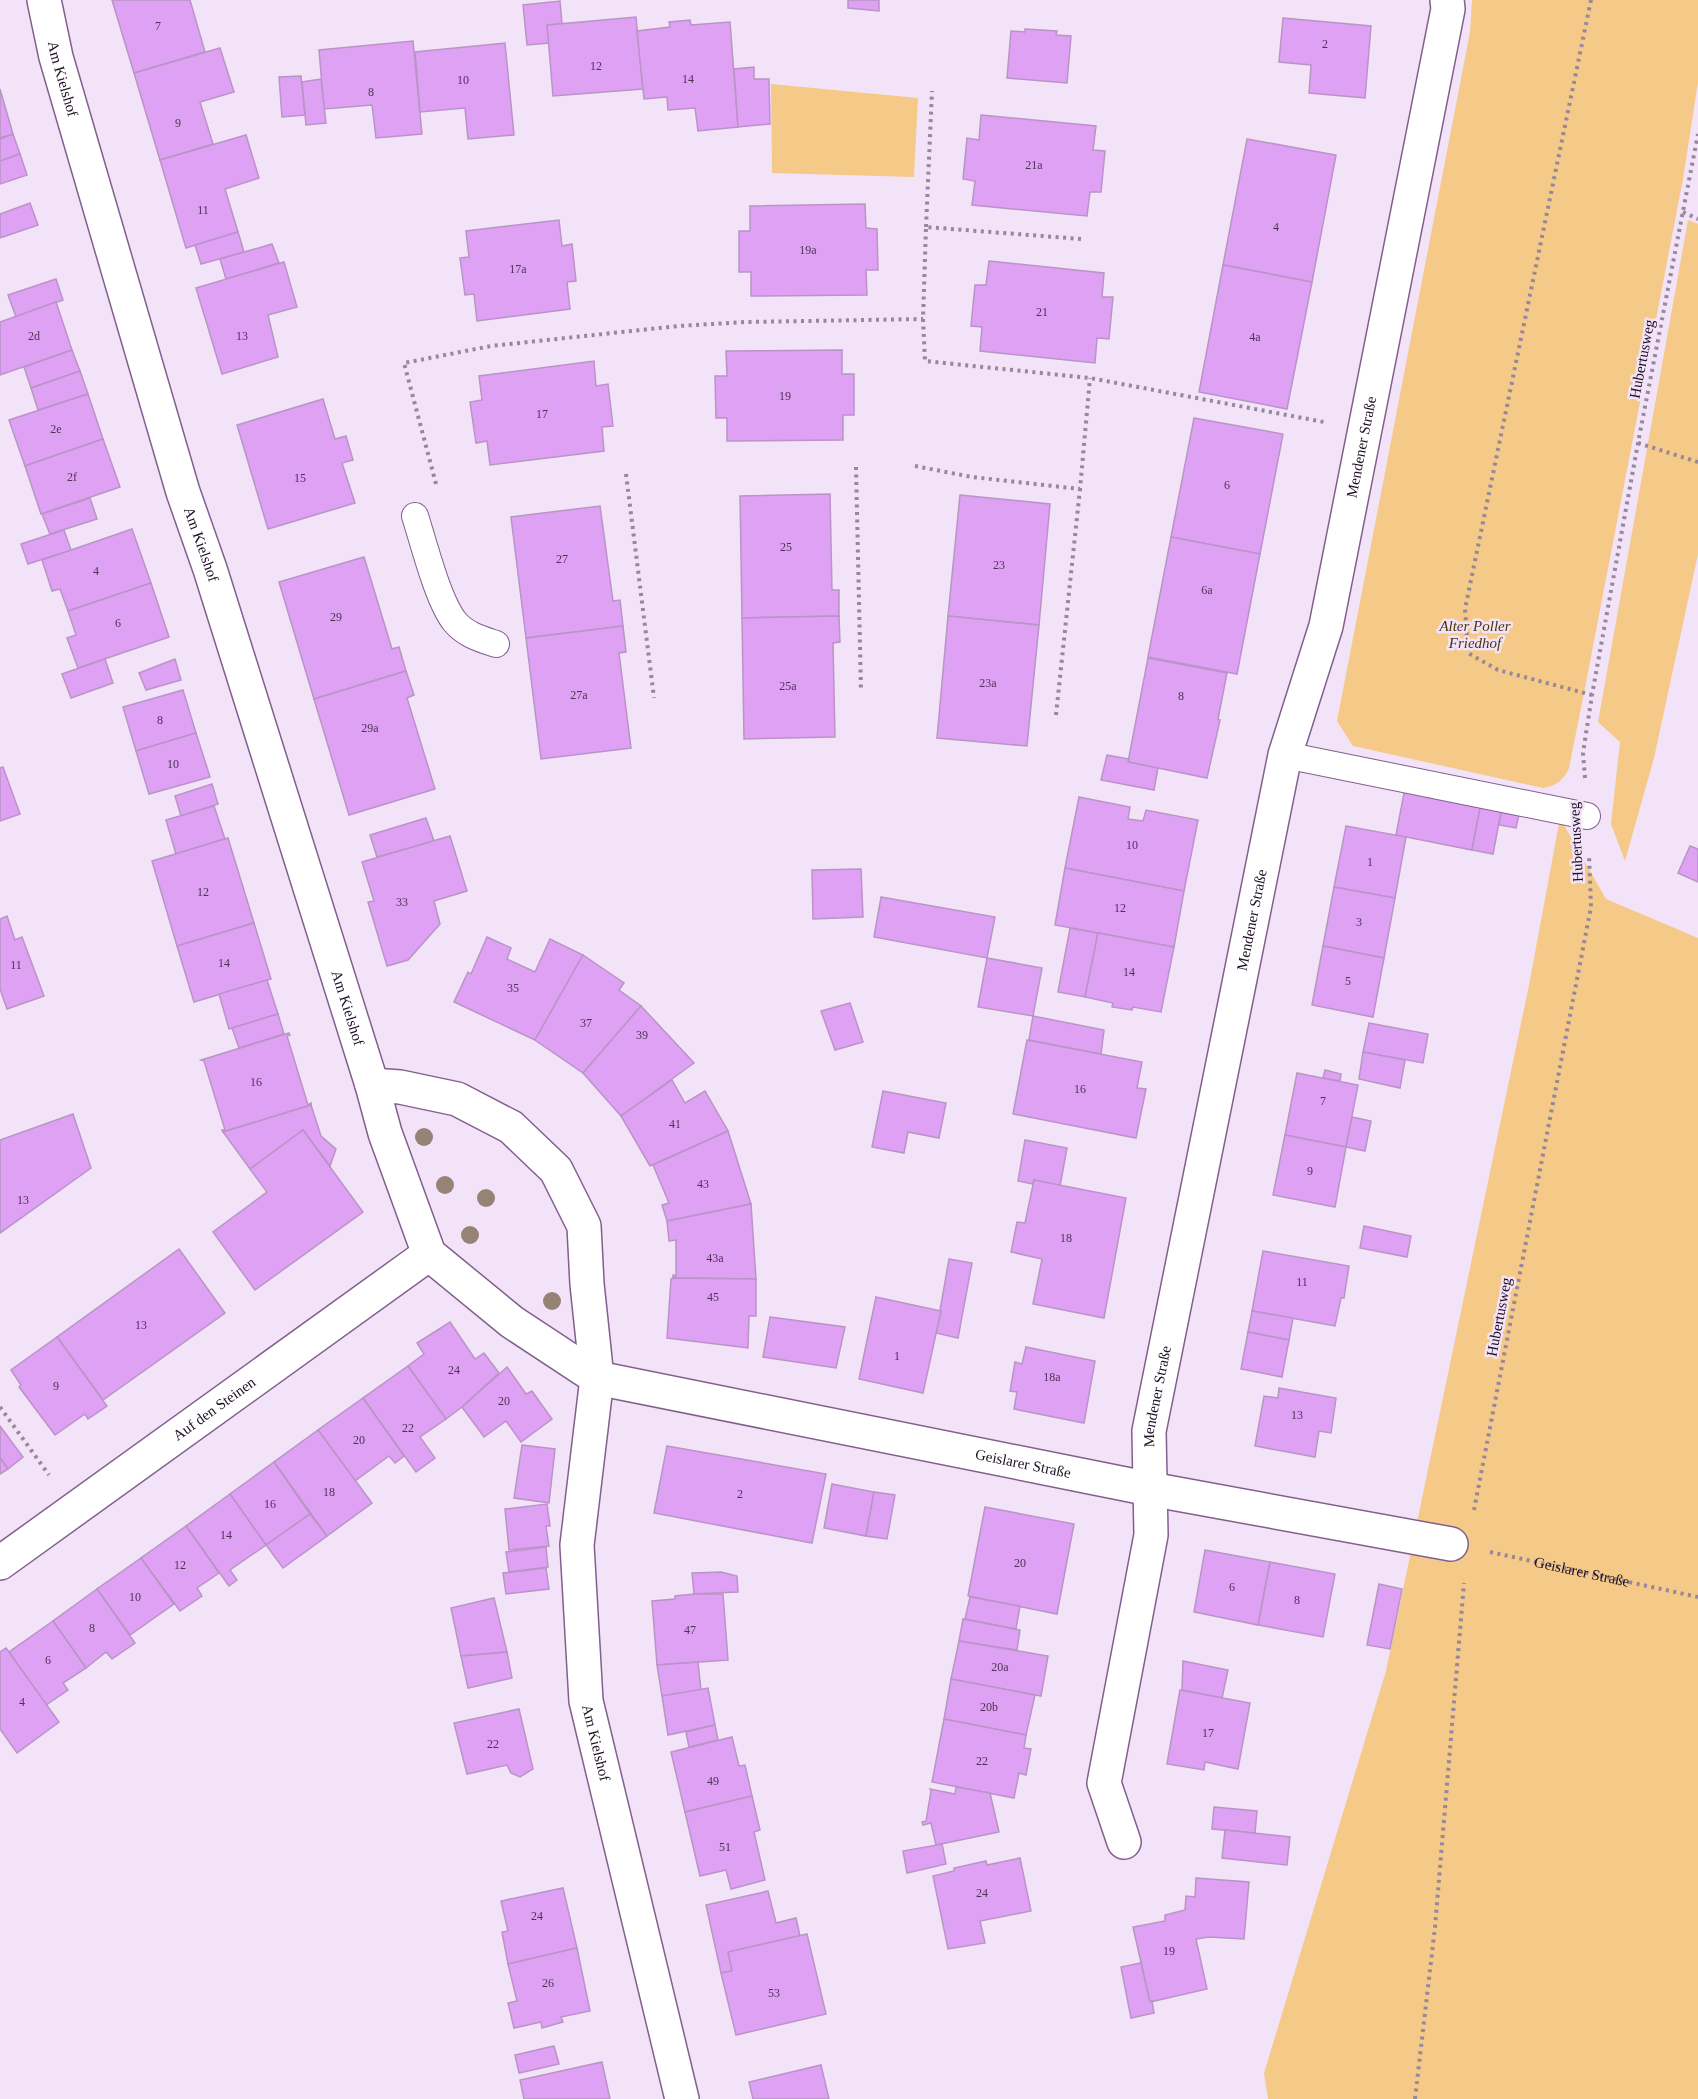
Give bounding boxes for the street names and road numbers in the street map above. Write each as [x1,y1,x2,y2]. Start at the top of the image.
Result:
street label: Am Kielshof [45,39,81,119]
street label: Hubertusweg [1627,318,1658,400]
street label: Mendener Straße [1344,395,1379,499]
street label: Am Kielshof [181,505,222,584]
street label: Hubertusweg [1566,801,1586,882]
street label: Mendener Straße [1234,868,1270,972]
street label: Am Kielshof [328,968,367,1047]
street label: Hubertusweg [1484,1276,1515,1358]
street label: Mendener Straße [1141,1344,1174,1447]
street label: Auf den Steinen [170,1373,259,1444]
street label: Geislarer Straße [974,1446,1073,1481]
street label: Geislarer Straße [1533,1554,1631,1590]
street label: Am Kielshof [579,1703,613,1783]

